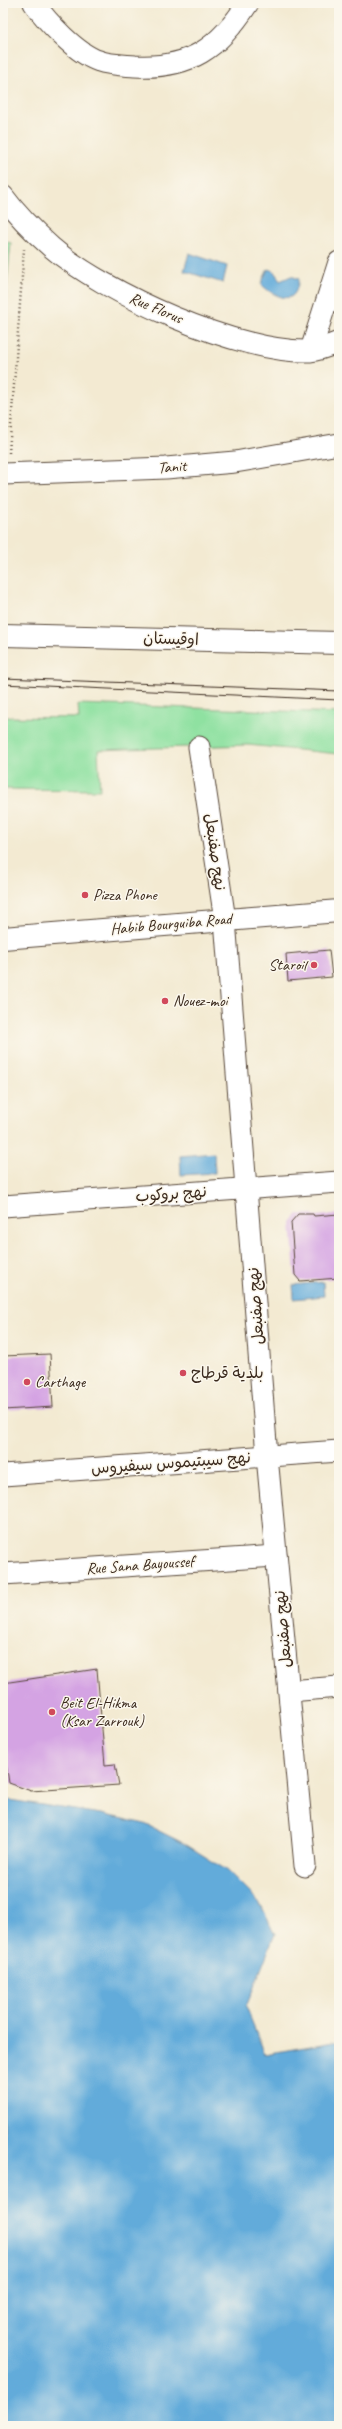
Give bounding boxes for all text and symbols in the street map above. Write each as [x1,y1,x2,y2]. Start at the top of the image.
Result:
street label: Rue Florus [126,288,187,329]
street label: Tanit [157,456,189,478]
street label: اوقيستان [143,628,199,650]
street label: نهج صفنبعل [200,812,230,892]
place label: Pizza Phone [93,885,159,905]
marker: Pizza Phone [80,890,90,900]
street label: Habib Bourguiba Road [110,909,235,939]
place label: Staroil [269,955,309,975]
marker: Staroil [309,960,319,970]
place label: Nouez-moi [173,991,230,1011]
marker: Nouez-moi [160,996,170,1006]
street label: نهج بروكوب [135,1182,207,1206]
street label: نهج صفنبعل [243,1267,269,1345]
place label: بلدية قرطاج [191,1363,264,1383]
marker: بلدية قرطاج [178,1368,188,1378]
place label: Carthage [35,1372,87,1392]
marker: Carthage [22,1377,32,1387]
street label: نهج سيبتيموس سيفيروس [90,1447,252,1479]
street label: Rue Sana Bayoussef [85,1551,198,1579]
street label: نهج صفنبعل [270,1589,296,1669]
place label: Beit El-Hikma (Ksar Zarrouk) [60,1693,144,1731]
marker: Beit El-Hikma (Ksar Zarrouk) [47,1707,57,1717]

